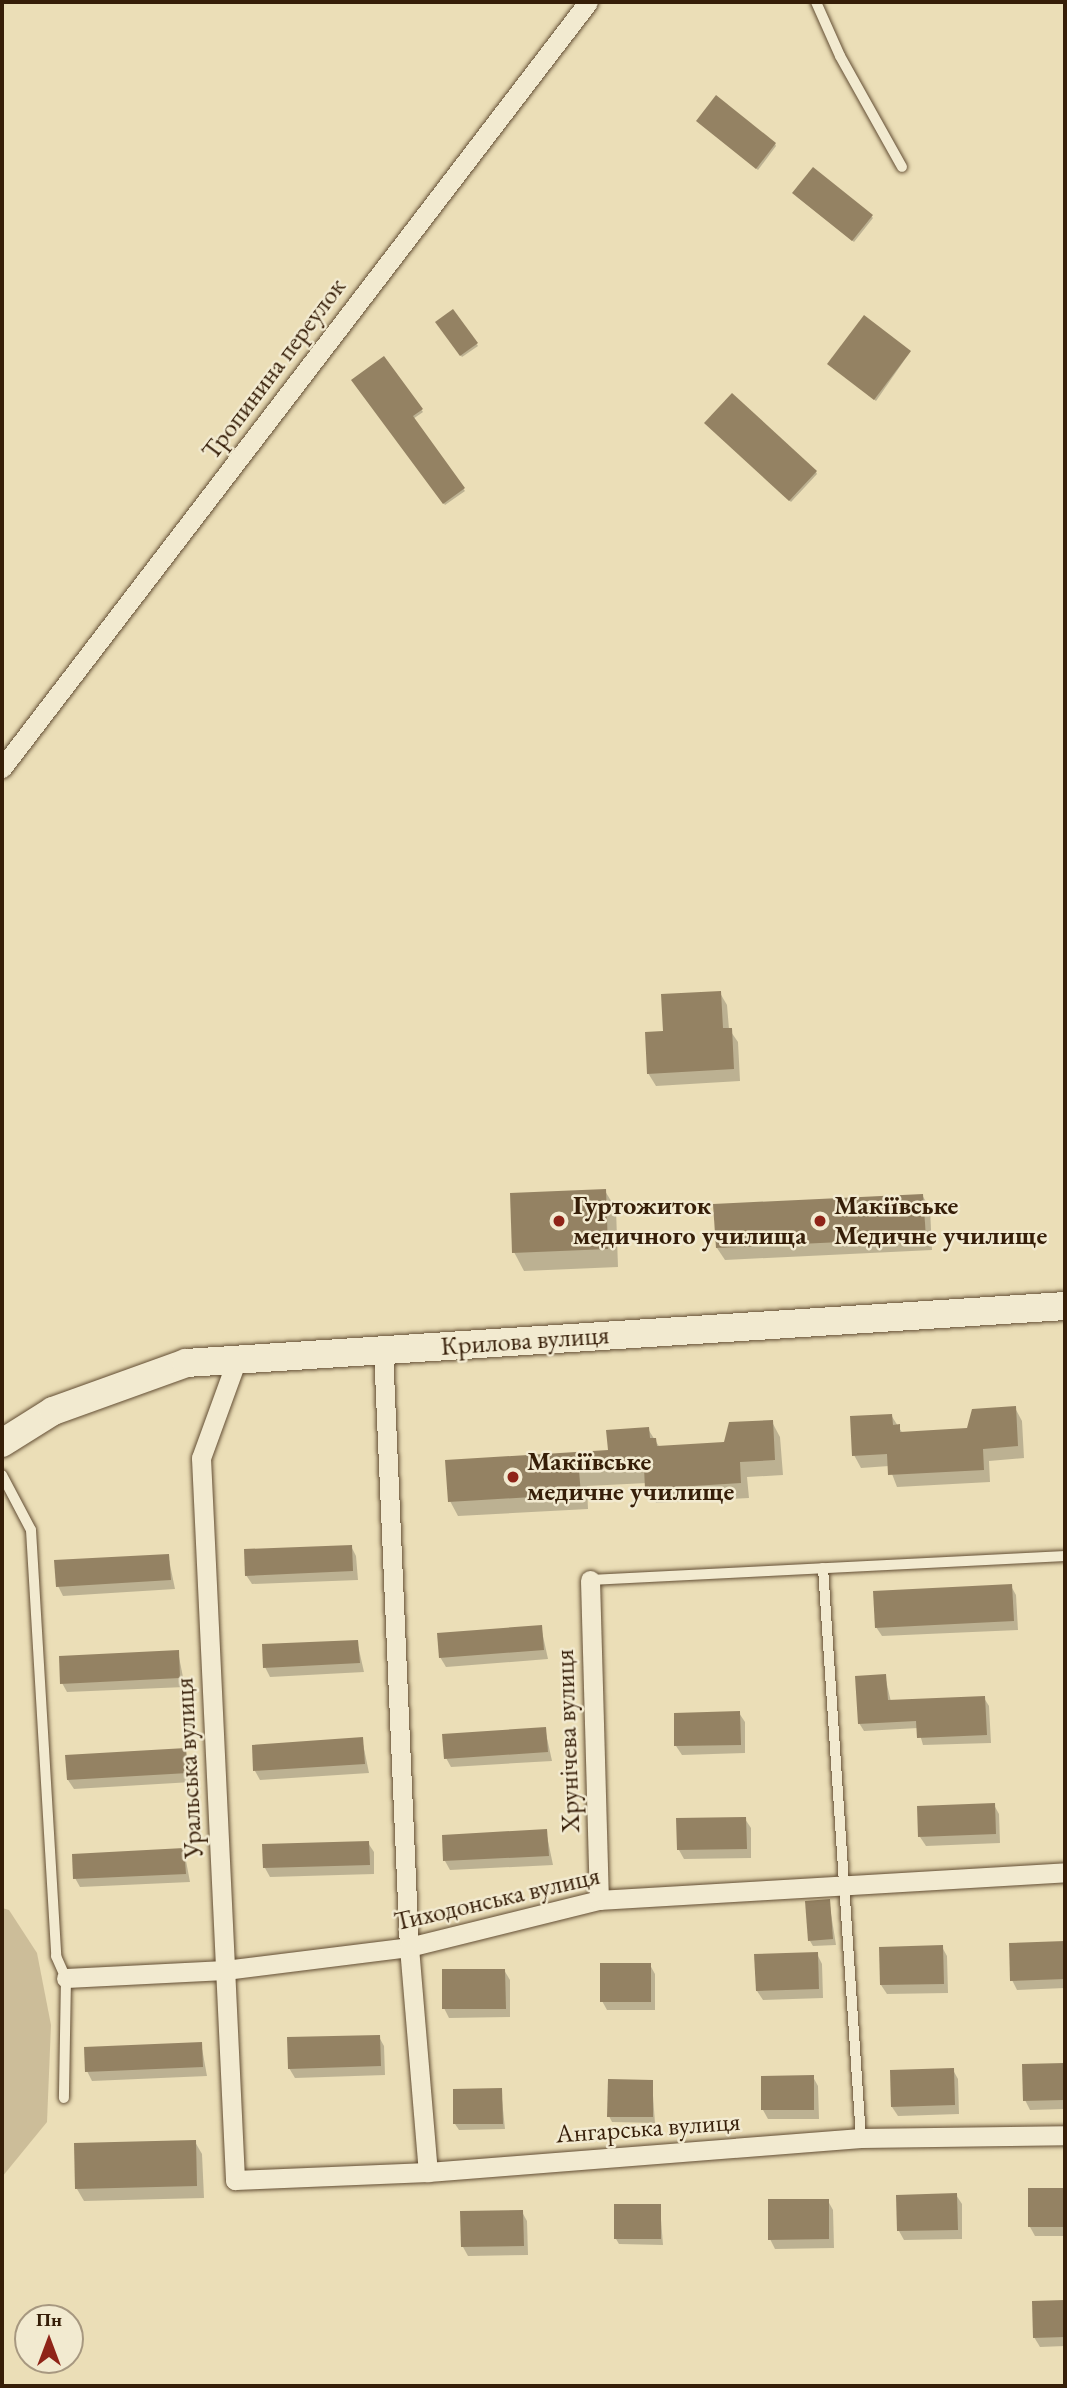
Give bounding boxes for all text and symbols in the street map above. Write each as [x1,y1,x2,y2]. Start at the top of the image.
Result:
street label: Тропинина переулок [195,272,353,466]
place label: Гуртожиток медичного училища [573,1190,807,1252]
place label: Макіївське Медичне училище [834,1190,1047,1252]
marker: Гуртожиток медичного училища [551,1213,567,1229]
marker: Макіївське Медичне училище [812,1213,828,1229]
street label: Крилова вулиця [440,1320,610,1362]
place label: Макіївське медичне училище [527,1446,734,1508]
marker: Макіївське медичне училище [505,1469,521,1485]
street label: Хрунічева вулиця [549,1649,587,1833]
street label: Уральська вулиця [169,1677,209,1859]
street label: Тиходонська вулиця [391,1860,603,1938]
street label: Ангарська вулиця [555,2106,741,2150]
north arrow [14,2304,84,2374]
text: Пн [36,2307,62,2332]

